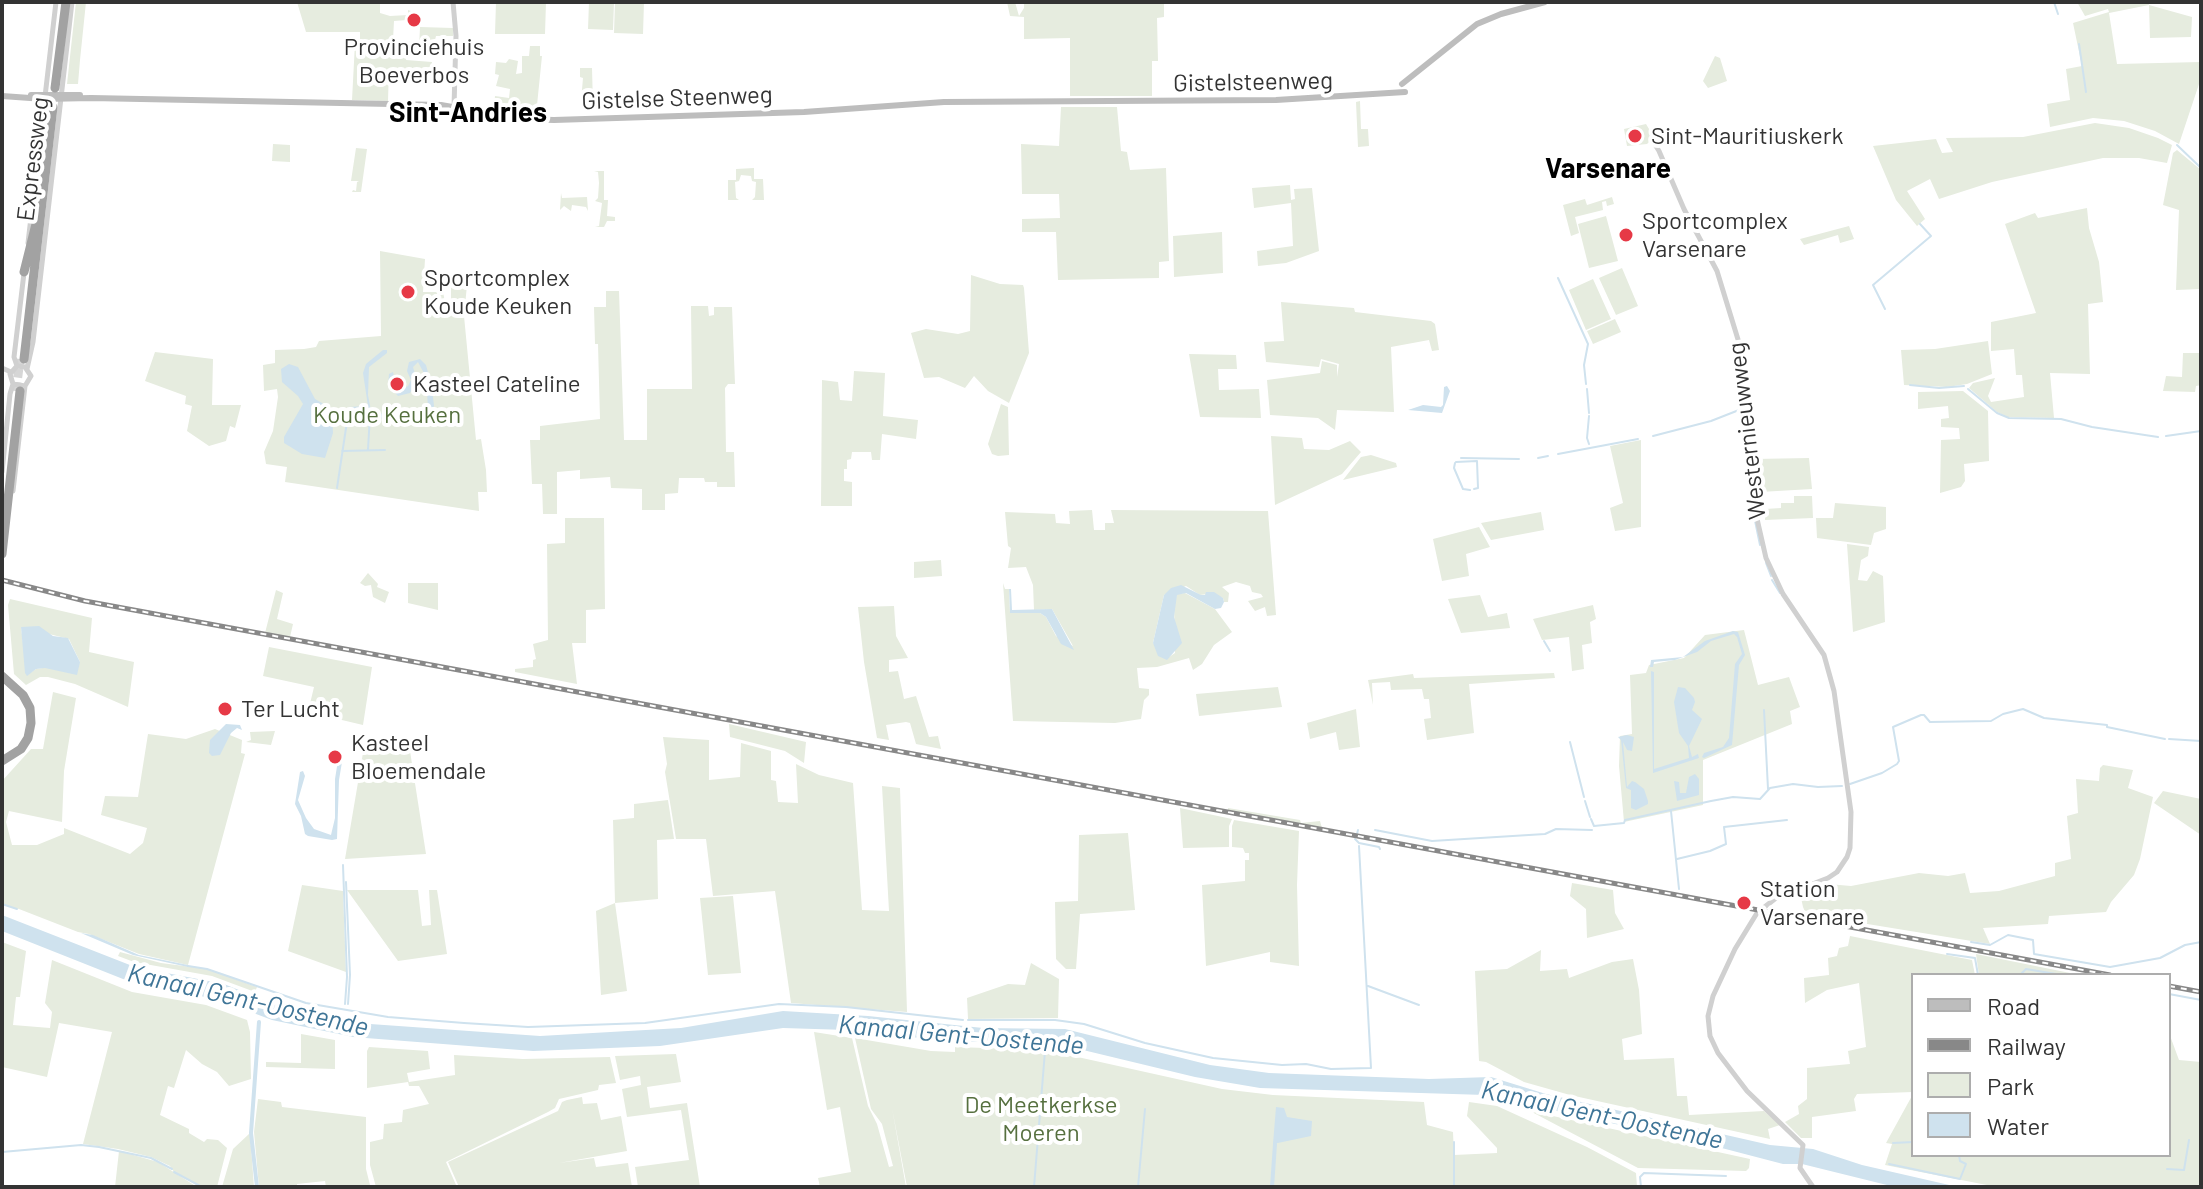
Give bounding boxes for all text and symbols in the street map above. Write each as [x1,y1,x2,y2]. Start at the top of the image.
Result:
marker: Provinciehuis Boeverbos [405,11,423,29]
place label: Provinciehuis Boeverbos [344,33,484,89]
street label: Gistelsteenweg [1173,66,1333,98]
street label: Gistelse Steenweg [581,80,773,116]
street label: Expressweg [11,95,55,223]
district label: Sint-Andries [389,96,547,130]
place label: Sint-Mauritiuskerk [1651,122,1843,150]
marker: Sint-Mauritiuskerk [1626,127,1644,145]
district label: Varsenare [1545,152,1671,186]
place label: Sportcomplex Varsenare [1642,207,1788,263]
marker: Sportcomplex Varsenare [1617,226,1635,244]
place label: Sportcomplex Koude Keuken [424,264,572,320]
marker: Sportcomplex Koude Keuken [399,283,417,301]
street label: Westernieuwweg [1722,341,1772,521]
place label: Kasteel Cateline [413,370,581,398]
marker: Kasteel Cateline [388,375,406,393]
park label: Koude Keuken [313,401,461,429]
place label: Ter Lucht [241,695,340,723]
marker: Ter Lucht [216,700,234,718]
place label: Kasteel Bloemendale [351,729,486,785]
marker: Kasteel Bloemendale [326,748,344,766]
place label: Station Varsenare [1760,875,1865,931]
marker: Station Varsenare [1735,894,1753,912]
water label: Kanaal Gent-Oostende [124,957,372,1043]
legend [1911,973,2171,1157]
text: Road [1987,991,2040,1020]
water label: Kanaal Gent-Oostende [837,1009,1085,1061]
text: Railway [1987,1031,2066,1060]
text: Park [1987,1071,2034,1100]
water label: Kanaal Gent-Oostende [1478,1074,1726,1156]
park label: De Meetkerkse Moeren [964,1091,1118,1147]
text: Water [1987,1111,2049,1140]

